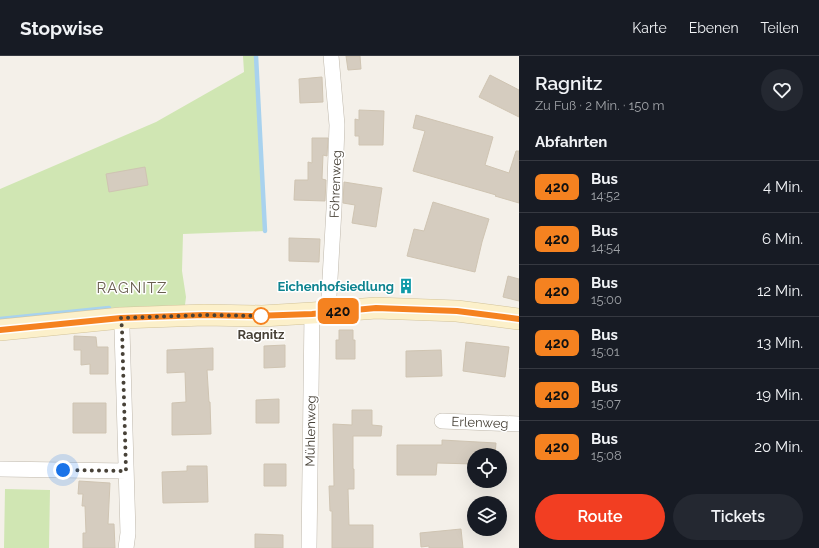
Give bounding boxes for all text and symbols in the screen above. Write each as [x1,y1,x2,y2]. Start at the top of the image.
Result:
text: Stopwise [20,17,103,39]
text: Karte [632,20,667,36]
text: Ebenen [689,20,739,36]
text: Teilen [761,20,799,36]
button: heart [761,69,803,111]
text: Ragnitz [535,72,602,94]
text: Zu Fuß · 2 Min. · 150 m [535,98,665,113]
text: Abfahrten [535,133,607,151]
street label: Föhrenweg [327,150,344,218]
text: Bus [591,170,618,188]
text: 4 Min. [763,178,803,196]
text: 420 [545,179,569,195]
text: 14:52 [591,188,620,203]
text: Bus [591,222,618,240]
text: 6 Min. [762,230,803,248]
text: 420 [545,231,569,247]
text: 14:54 [591,240,620,255]
text: Bus [591,274,618,292]
building icon: Eichenhofsiedlung [397,277,415,295]
district label: RAGNITZ [96,279,168,297]
place label: Eichenhofsiedlung [277,279,394,294]
text: 12 Min. [757,282,803,300]
text: 420 [545,283,569,299]
text: 15:00 [591,292,622,307]
line badge: 420 [315,298,361,324]
text: 420 [326,303,350,319]
marker: Ragnitz [252,307,270,325]
text: Bus [591,326,618,344]
place label: Ragnitz [238,327,285,342]
text: 13 Min. [757,334,803,352]
text: 420 [545,335,569,351]
text: 15:01 [591,344,620,359]
text: Bus [591,378,618,396]
text: 19 Min. [756,386,803,404]
text: 420 [545,387,569,403]
street label: Mühlenweg [302,395,319,467]
text: 15:07 [591,396,621,411]
street label: Erlenweg [451,414,509,431]
text: Bus [591,430,618,448]
text: 20 Min. [754,438,803,456]
text: 420 [545,439,569,455]
map controls [467,448,507,536]
button: locate [467,448,507,488]
text: 15:08 [591,448,622,463]
your location [53,460,73,480]
button: Route [535,494,665,540]
button: Tickets [673,494,803,540]
button: layers [467,496,507,536]

